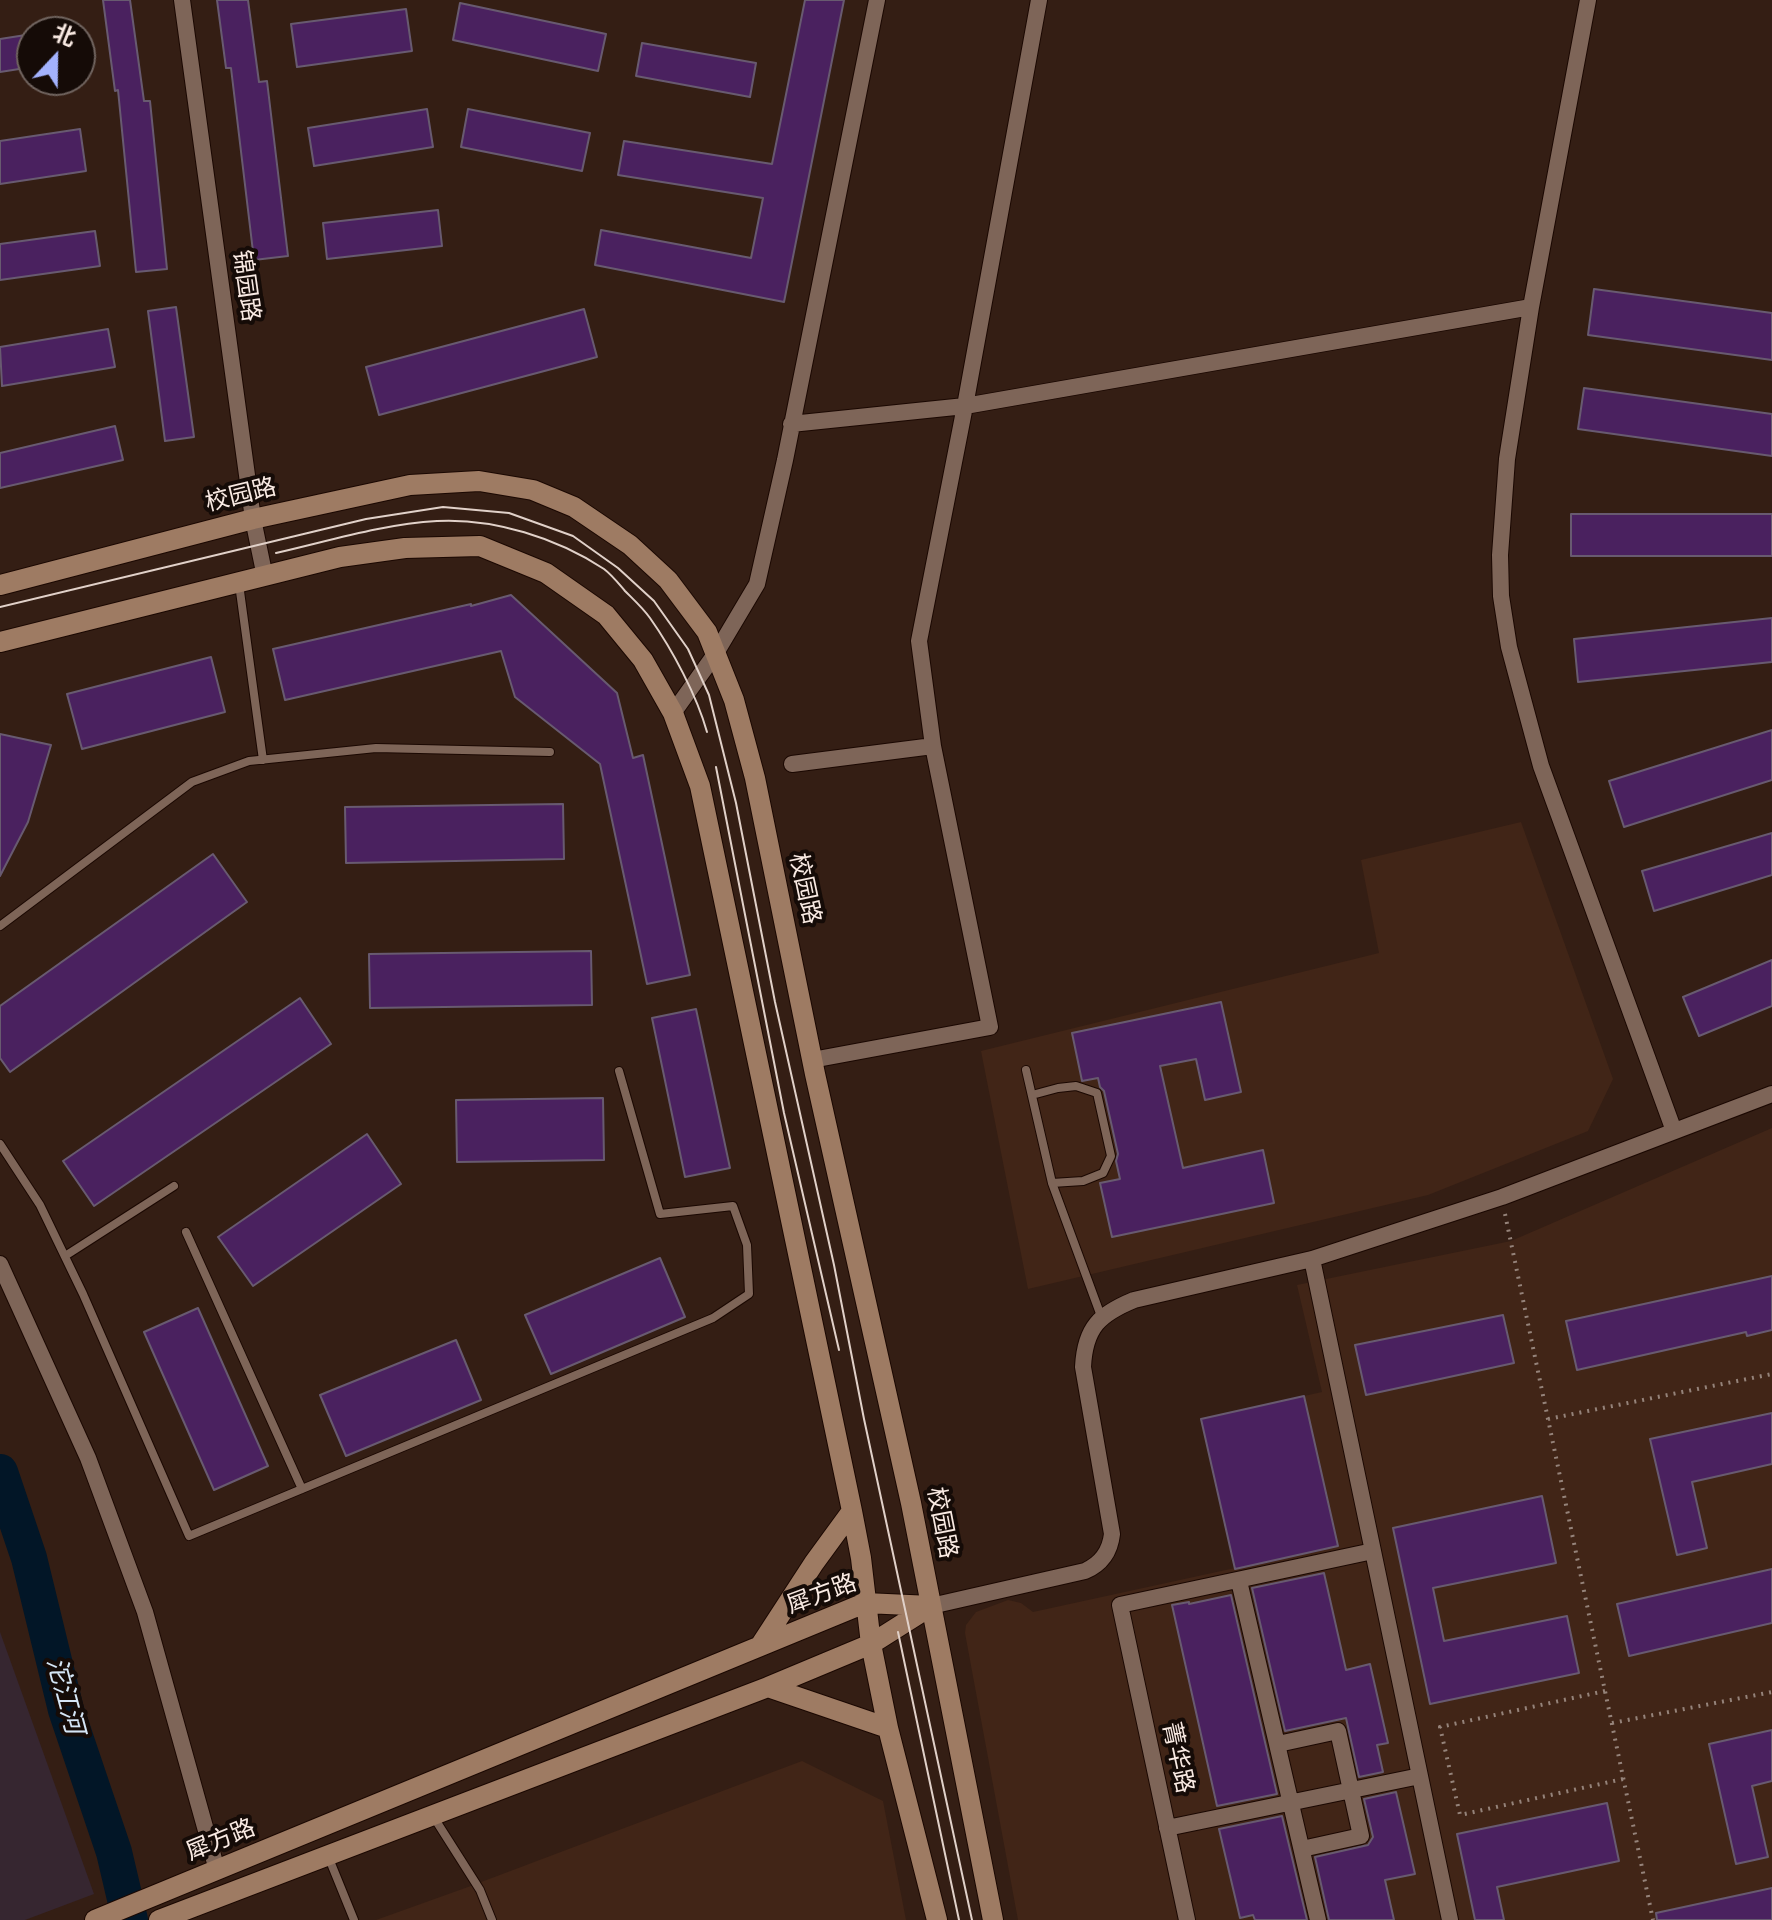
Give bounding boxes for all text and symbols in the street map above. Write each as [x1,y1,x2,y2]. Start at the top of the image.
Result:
north arrow [16,16,96,96]
text: 北 [49,18,80,52]
street label: 锦园路 [226,248,264,324]
street label: 校园路 [203,473,279,519]
street label: 校园路 [782,851,826,927]
street label: 校园路 [920,1485,962,1561]
street label: 犀方路 [783,1569,861,1621]
water label: 沱江河 [39,1654,89,1738]
street label: 菁华路 [1155,1720,1199,1796]
street label: 犀方路 [182,1814,260,1868]

